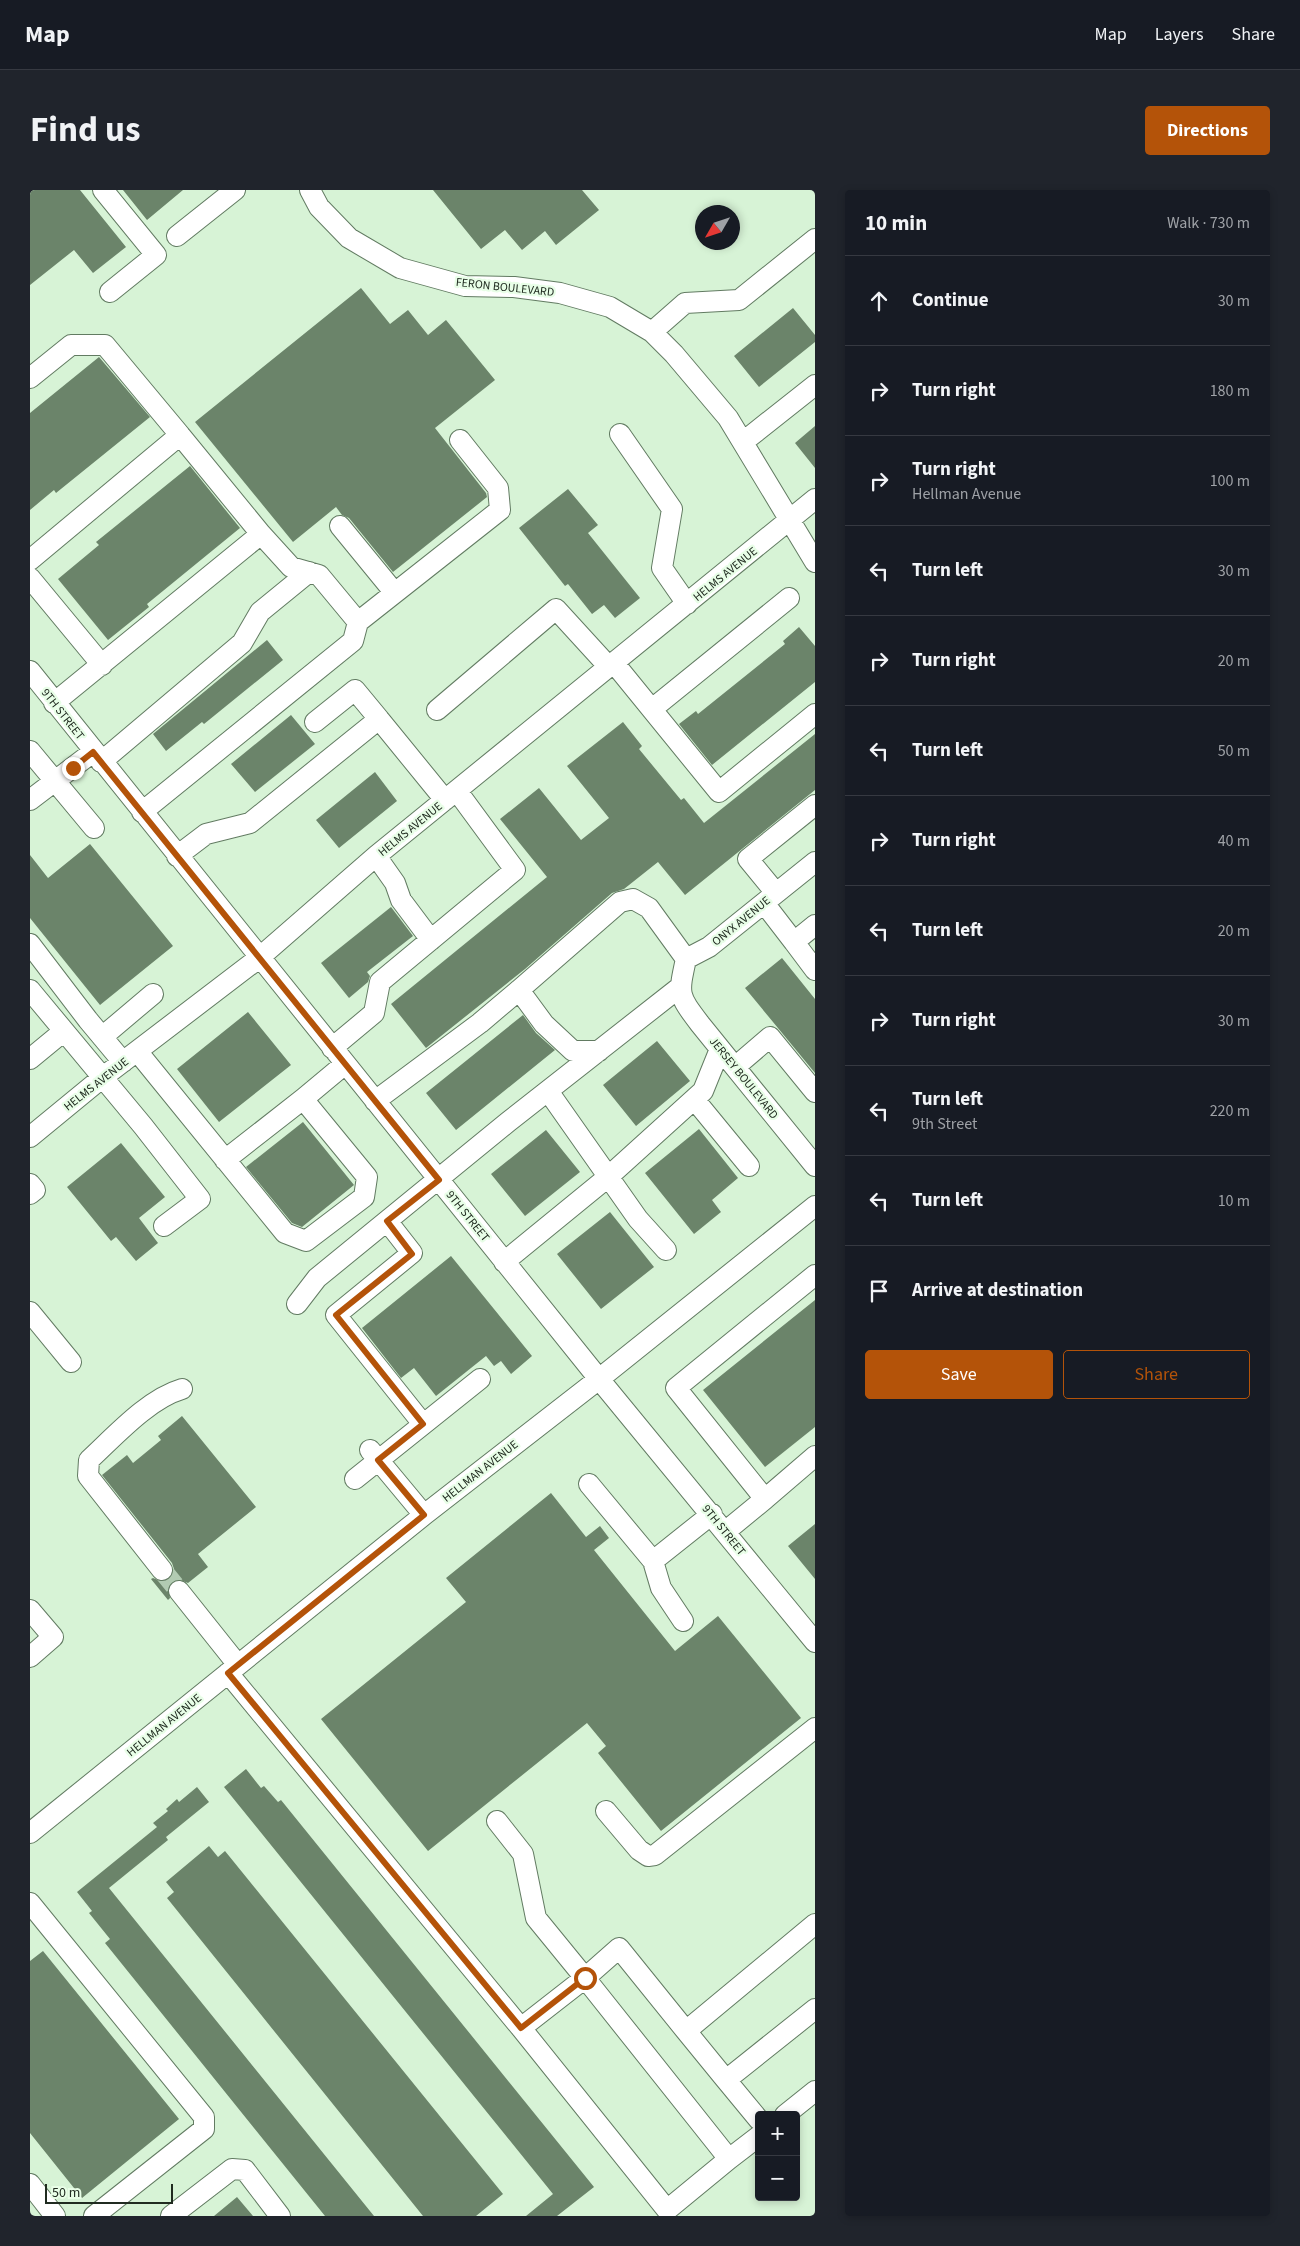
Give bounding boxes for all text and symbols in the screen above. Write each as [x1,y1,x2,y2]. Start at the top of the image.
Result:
text: Map [25,17,70,52]
text: Map [1095,22,1127,47]
text: Layers [1155,22,1204,47]
text: Share [1232,22,1275,47]
text: Find us [30,105,140,155]
button: Directions [1145,106,1270,155]
north arrow [695,205,740,250]
text: 10 min [865,208,927,238]
text: Walk · 730 m [1167,212,1250,234]
street label: FERON BOULEVARD [455,274,555,301]
icon: ahead [865,287,893,315]
text: Continue [912,287,989,314]
text: 30 m [1218,290,1250,312]
icon: right [865,377,893,405]
text: Turn right [912,377,996,404]
text: 180 m [1210,380,1250,402]
text: Turn right [912,456,996,483]
icon: right [865,467,893,495]
text: 100 m [1210,470,1250,492]
text: Hellman Avenue [912,483,1021,505]
street label: HELMS AVENUE [690,543,761,606]
icon: left [865,557,893,585]
text: Turn left [912,557,983,584]
text: 30 m [1218,560,1250,582]
icon: right [865,647,893,675]
text: Turn right [912,647,996,674]
text: 20 m [1218,650,1250,672]
street label: 9TH STREET [37,685,88,744]
icon: left [865,737,893,765]
text: Turn left [912,737,983,764]
text: 50 m [1218,740,1250,762]
route end [62,757,85,780]
street label: HELMS AVENUE [375,798,446,861]
icon: right [865,827,893,855]
text: Turn right [912,827,996,854]
text: 40 m [1218,830,1250,852]
street label: ONYX AVENUE [708,893,774,950]
icon: left [865,917,893,945]
text: Turn left [912,917,983,944]
text: 20 m [1218,920,1250,942]
icon: right [865,1007,893,1035]
text: Turn right [912,1007,996,1034]
text: 30 m [1218,1010,1250,1032]
street label: JERSEY BOULEVARD [705,1034,782,1123]
street label: HELMS AVENUE [60,1054,132,1115]
text: Turn left [912,1086,983,1113]
icon: left [865,1097,893,1125]
text: 220 m [1210,1100,1250,1122]
text: 9th Street [912,1113,977,1135]
street label: 9TH STREET [442,1187,494,1246]
icon: left [865,1187,893,1215]
text: Turn left [912,1187,983,1214]
text: 10 m [1218,1190,1250,1212]
icon: arrive [865,1277,893,1305]
text: Arrive at destination [912,1277,1083,1304]
button: Save [865,1350,1053,1399]
button: Share [1063,1350,1250,1399]
street label: HELLMAN AVENUE [439,1436,522,1506]
street label: 9TH STREET [698,1501,750,1560]
street label: HELLMAN AVENUE [123,1690,205,1761]
route start [574,1967,597,1990]
map controls [755,2111,800,2201]
button: + [755,2111,800,2156]
button: − [755,2156,800,2201]
scale bar [45,2181,172,2204]
text: 50 m [52,2183,80,2203]

